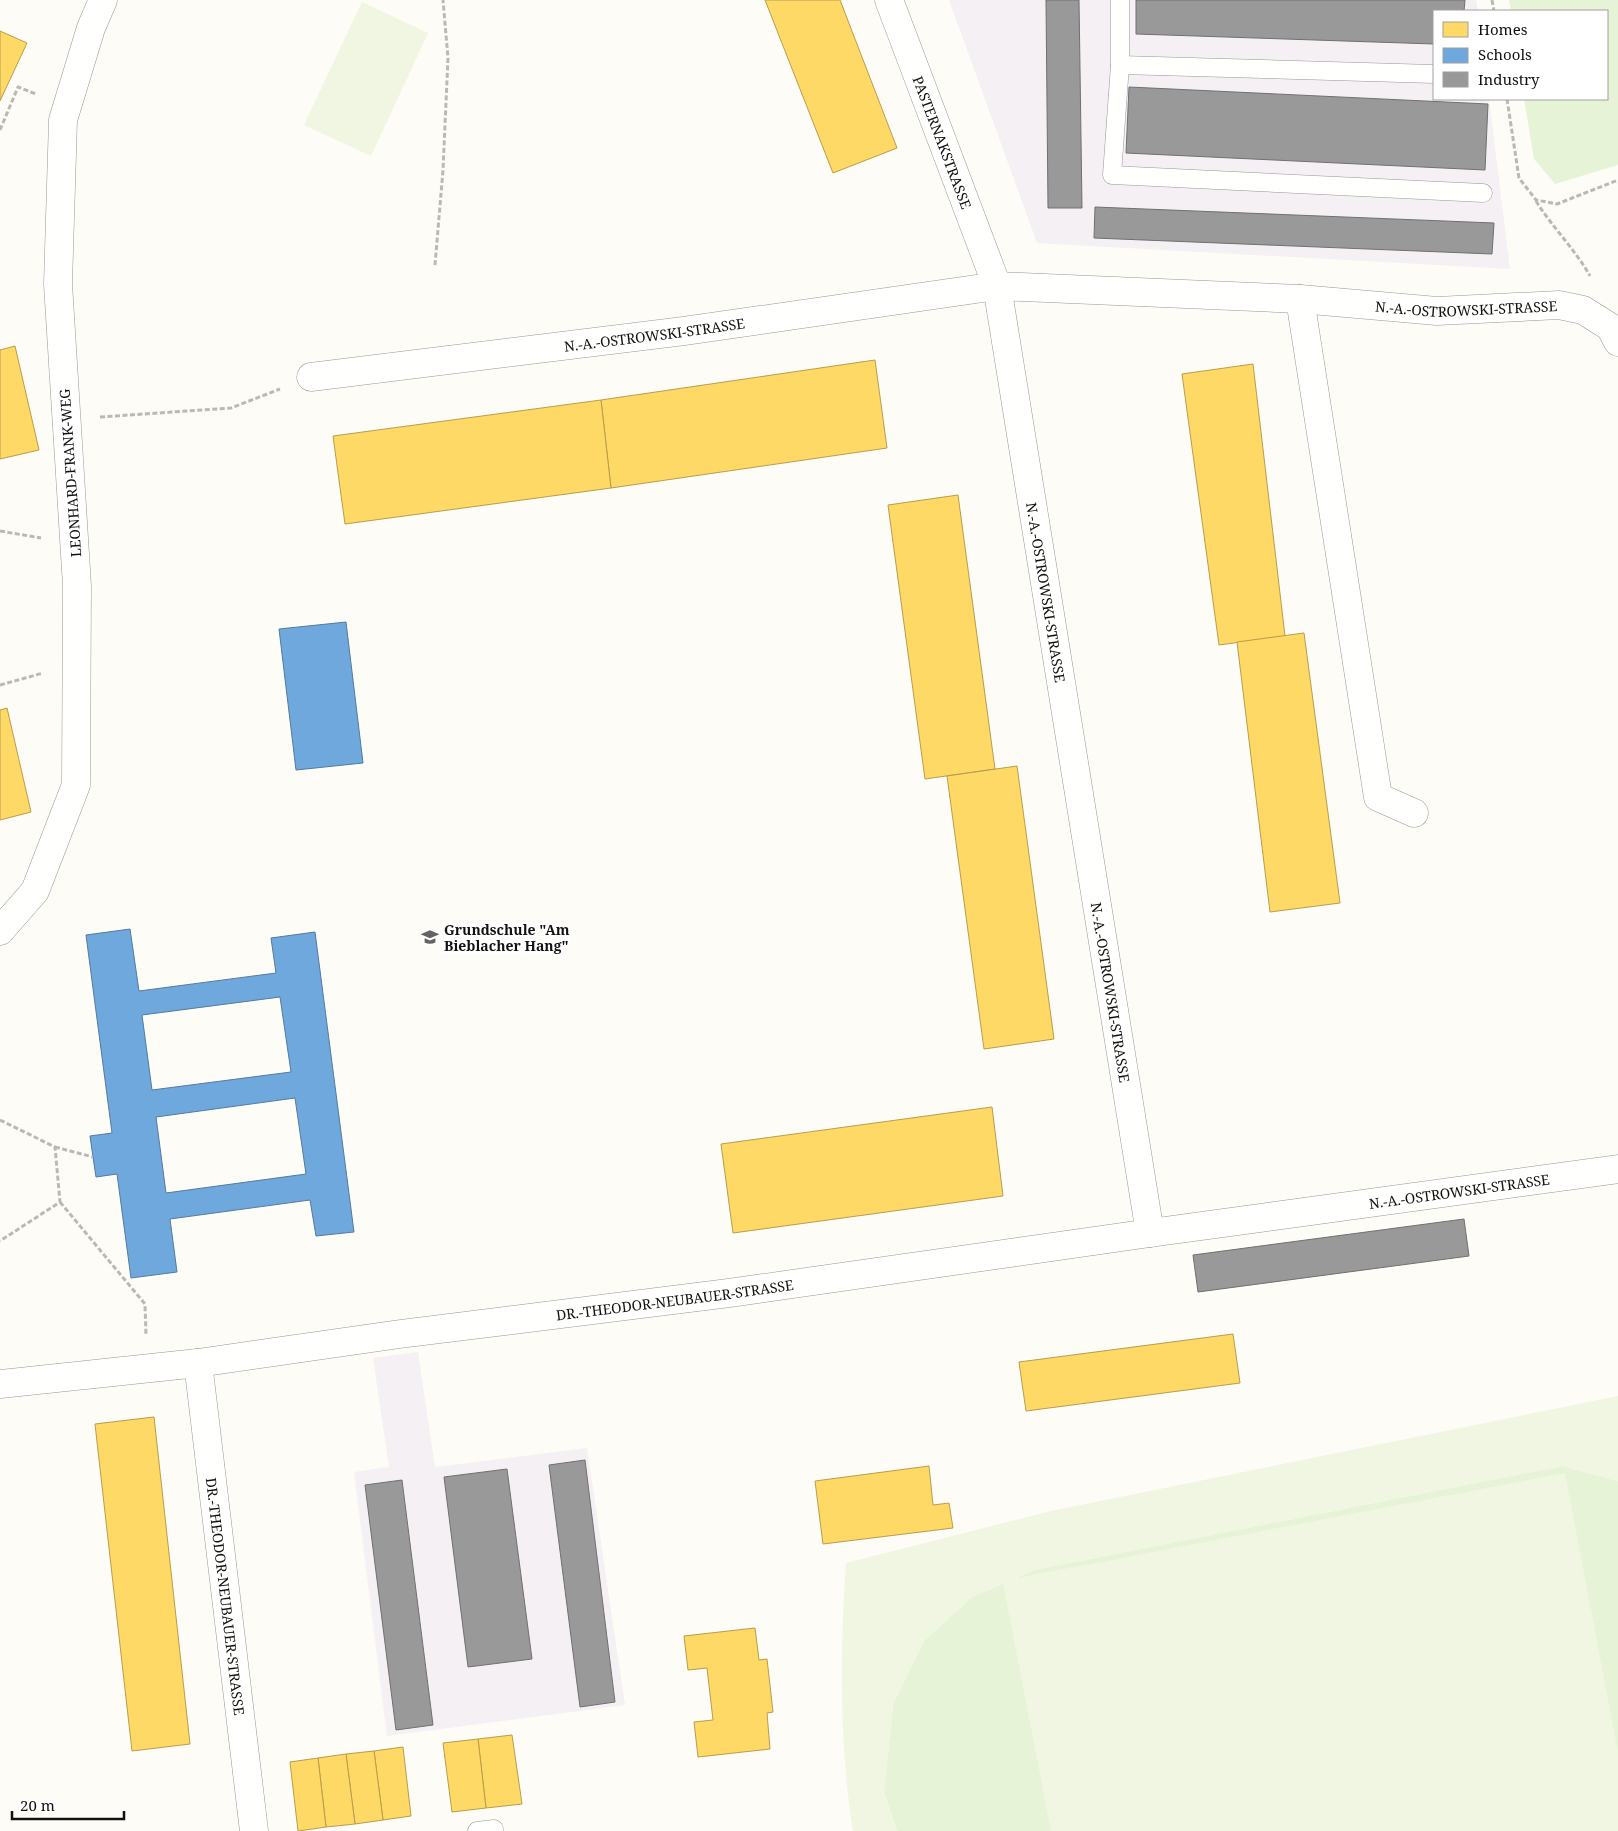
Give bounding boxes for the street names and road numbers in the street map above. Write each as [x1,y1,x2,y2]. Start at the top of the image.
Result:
street label: PASTERNAKSTRASSE [909,73,977,212]
street label: N.-A.-OSTROWSKI-STRASSE [1374,296,1558,321]
street label: N.-A.-OSTROWSKI-STRASSE [563,313,746,355]
street label: LEONHARD-FRANK-WEG [55,388,85,558]
street label: N.-A.-OSTROWSKI-STRASSE [1023,501,1070,684]
street label: N.-A.-OSTROWSKI-STRASSE [1087,901,1135,1084]
street label: N.-A.-OSTROWSKI-STRASSE [1368,1169,1551,1212]
street label: DR.-THEODOR-NEUBAUER-STRASSE [555,1274,795,1324]
street label: DR.-THEODOR-NEUBAUER-STRASSE [202,1476,250,1717]

